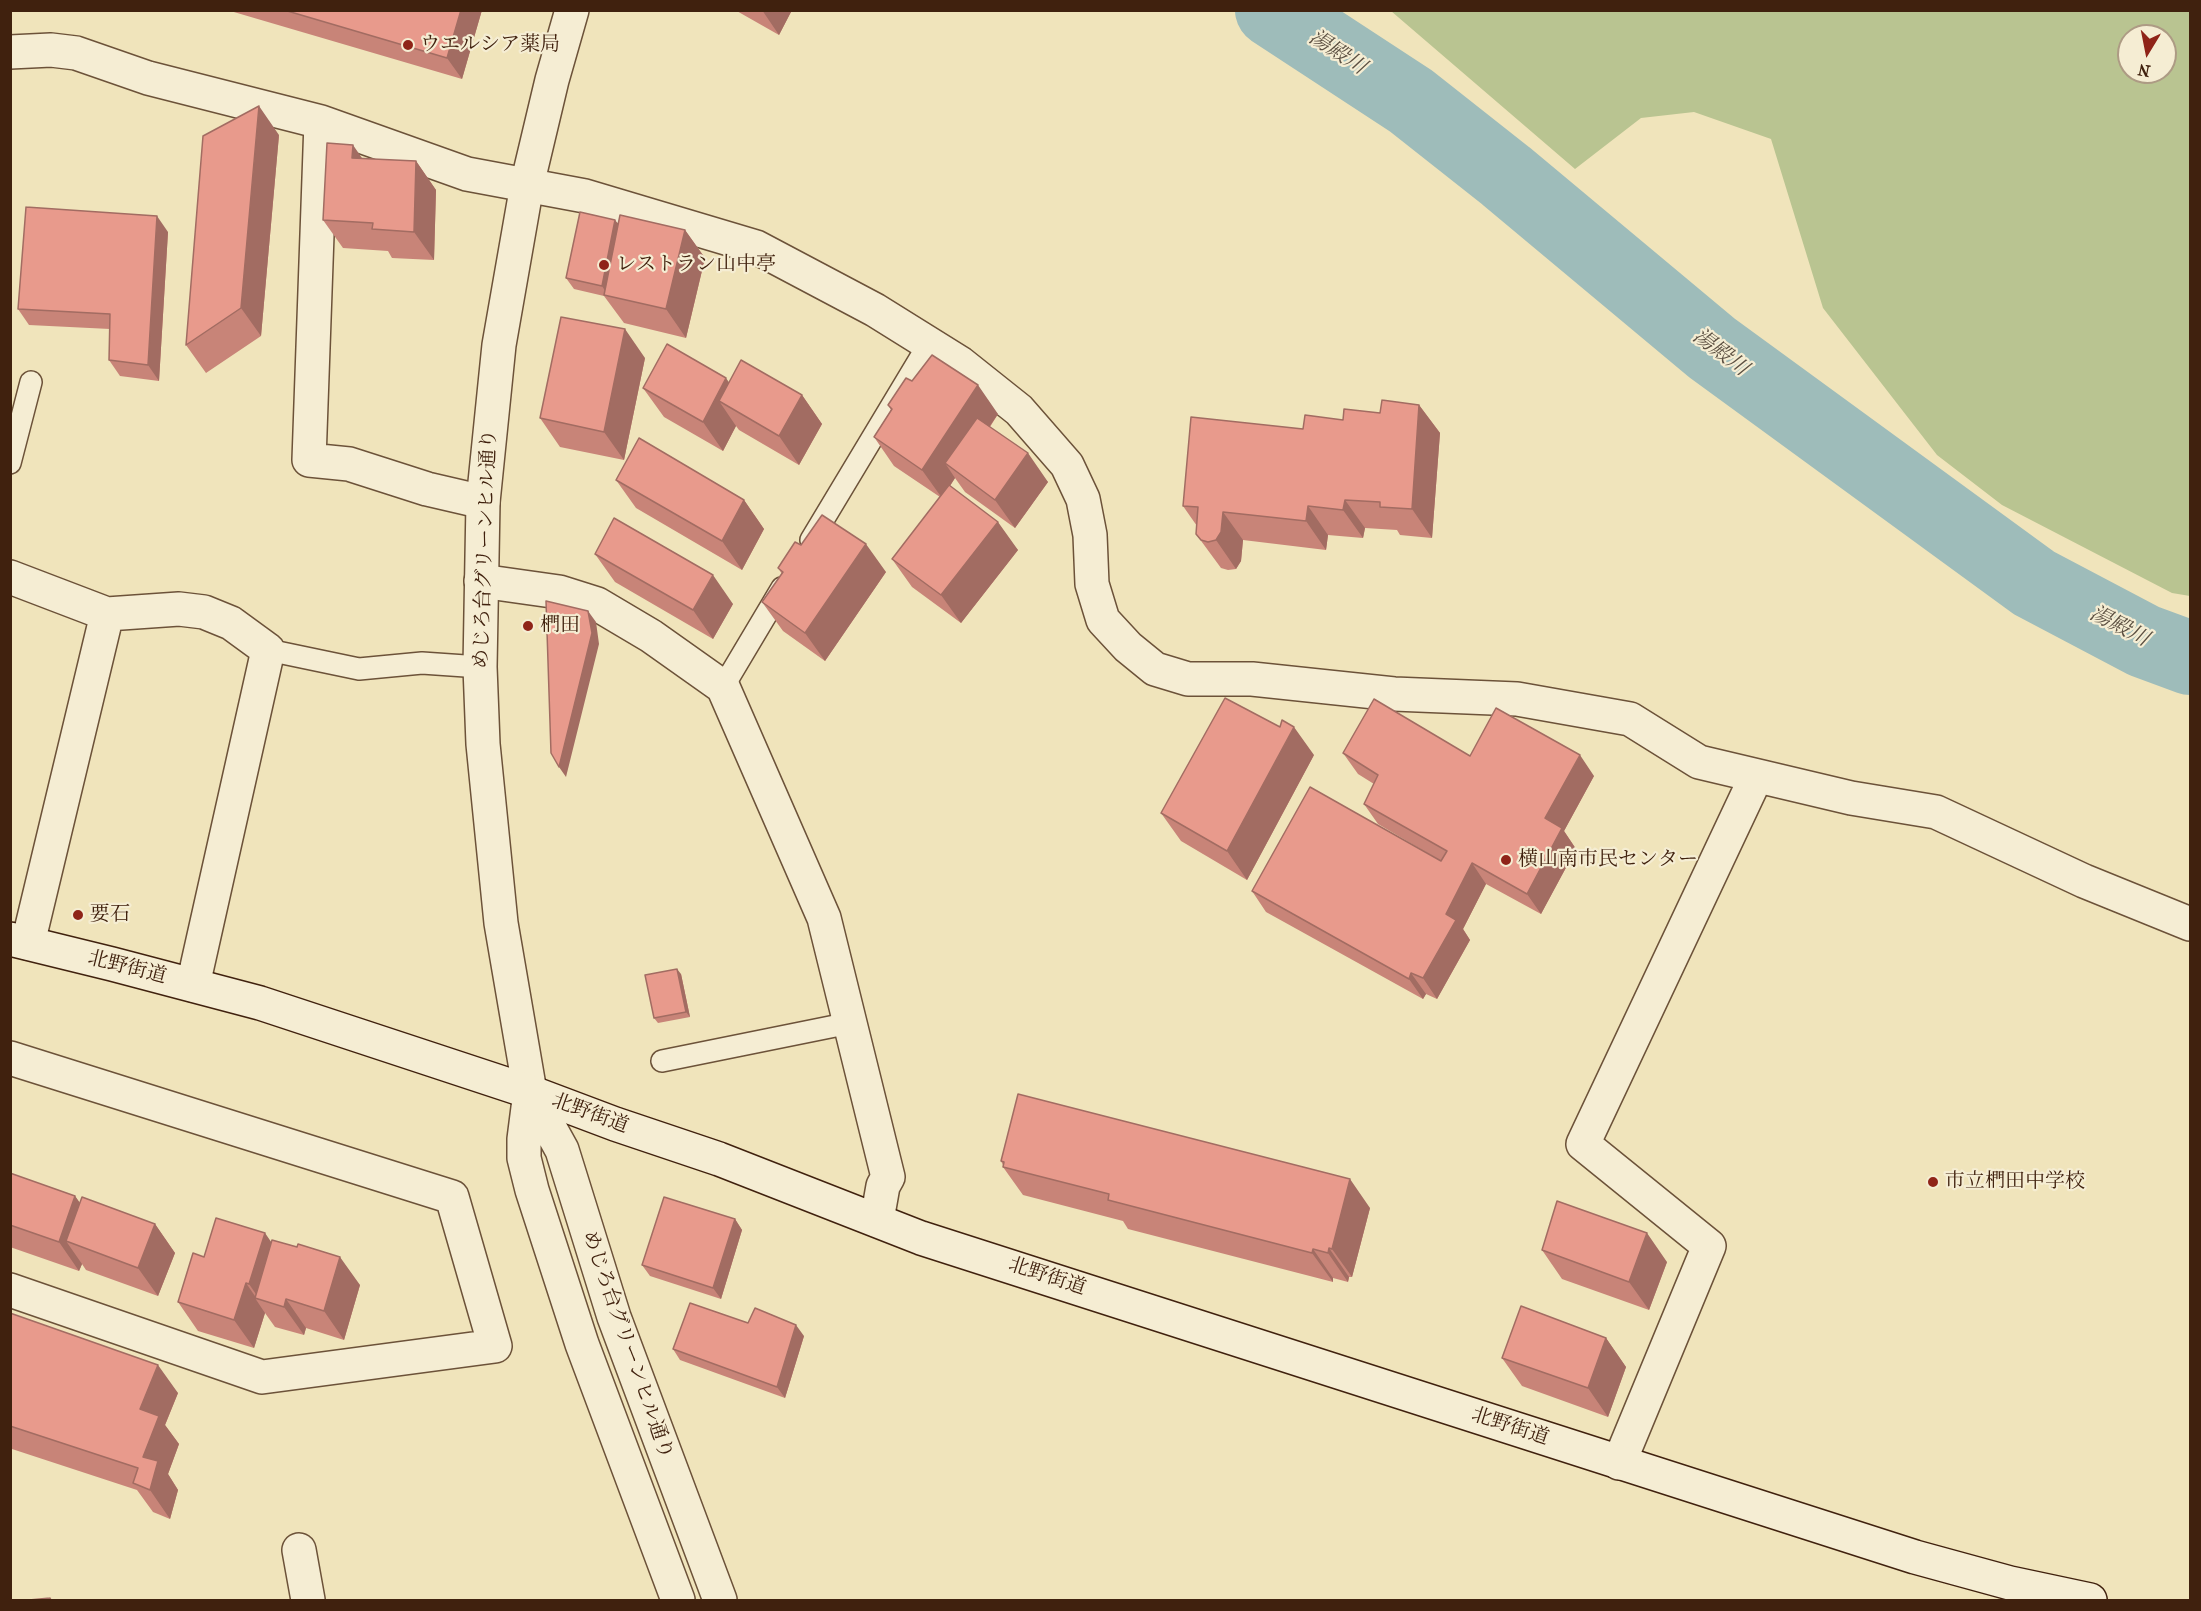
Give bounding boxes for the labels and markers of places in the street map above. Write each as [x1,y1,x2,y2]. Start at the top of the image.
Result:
place label: ウエルシア薬局 [420,33,560,57]
marker: ウエルシア薬局 [401,38,415,52]
place label: レストラン山中亭 [616,253,776,277]
marker: レストラン山中亭 [597,258,611,272]
place label: 椚田 [540,614,580,638]
marker: 椚田 [521,619,535,633]
place label: 横山南市民センター [1518,848,1698,872]
marker: 横山南市民センター [1499,853,1513,867]
place label: 要石 [90,903,130,927]
marker: 要石 [71,908,85,922]
place label: 市立椚田中学校 [1945,1170,2085,1194]
marker: 市立椚田中学校 [1926,1175,1940,1189]

